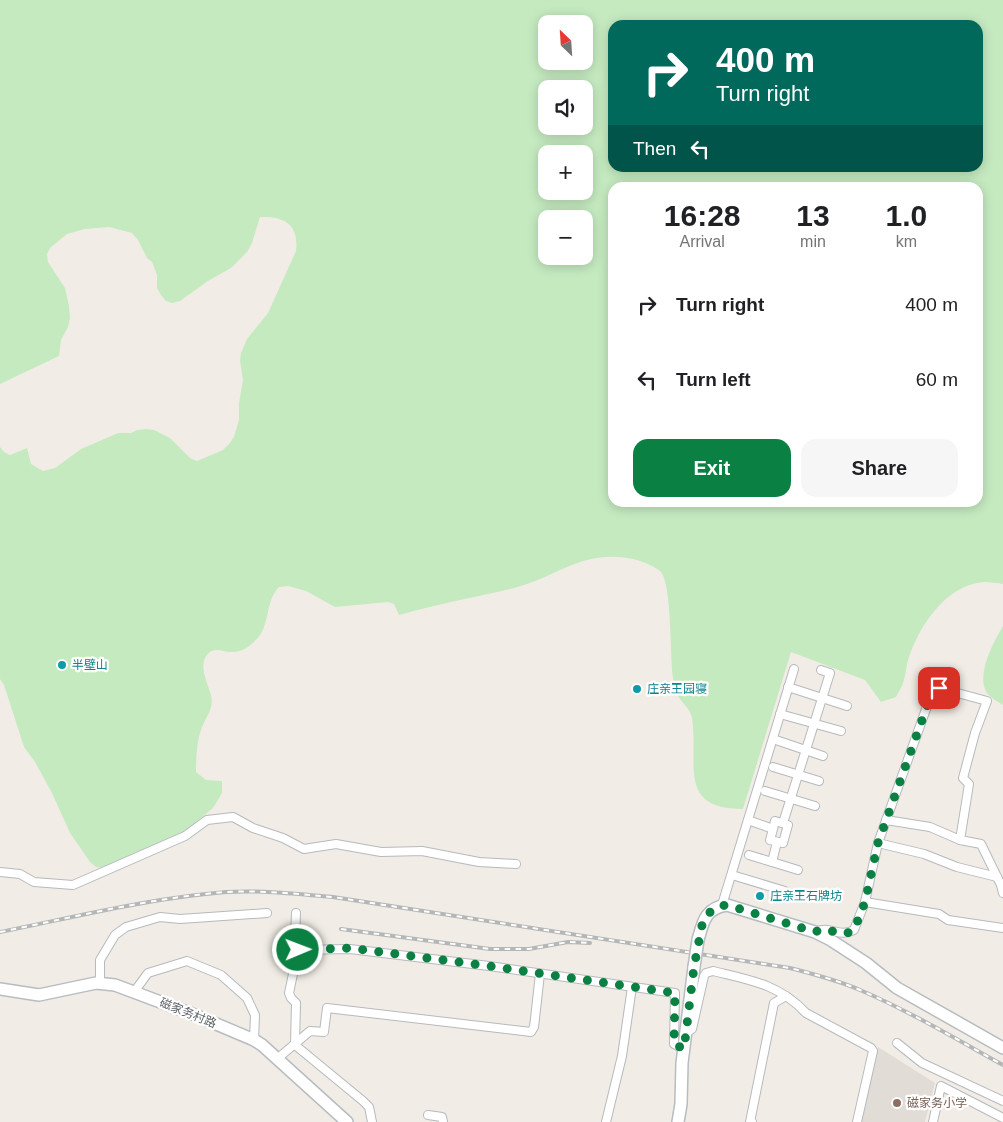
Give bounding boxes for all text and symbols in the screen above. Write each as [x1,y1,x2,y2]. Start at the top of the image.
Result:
north arrow [538,15,592,70]
map controls [538,15,593,265]
icon: right [633,40,698,105]
text: 400 m [716,40,815,79]
button: sound [538,80,593,135]
text: Turn right [716,81,809,106]
icon: left [686,135,714,163]
text: Then [633,138,676,159]
button: + [538,145,593,200]
text: 16:28 [664,199,741,232]
text: 13 [796,199,830,232]
text: 1.0 [885,199,927,232]
button: − [538,210,593,265]
text: Arrival [679,233,725,250]
text: min [800,233,826,250]
text: km [896,233,917,250]
icon: right [633,291,661,319]
text: Turn right [676,294,764,315]
text: 400 m [905,294,958,315]
icon: left [633,366,661,394]
text: Turn left [676,369,751,390]
text: 60 m [916,369,958,390]
button: Exit [633,439,791,497]
button: Share [801,439,958,497]
place label: 半壁山 [72,658,108,672]
marker: 半壁山 [56,659,68,671]
pin [918,667,960,709]
icon: arrive [925,674,953,702]
place label: 庄亲王园寝 [647,682,707,696]
marker: 庄亲王园寝 [631,683,643,695]
place label: 庄亲王石牌坊 [770,889,842,903]
marker: 庄亲王石牌坊 [754,890,766,902]
position arrow [271,923,323,975]
street label: 磁家务村路 [158,995,218,1031]
place label: 磁家务小学 [907,1096,967,1110]
marker: 磁家务小学 [891,1097,903,1109]

